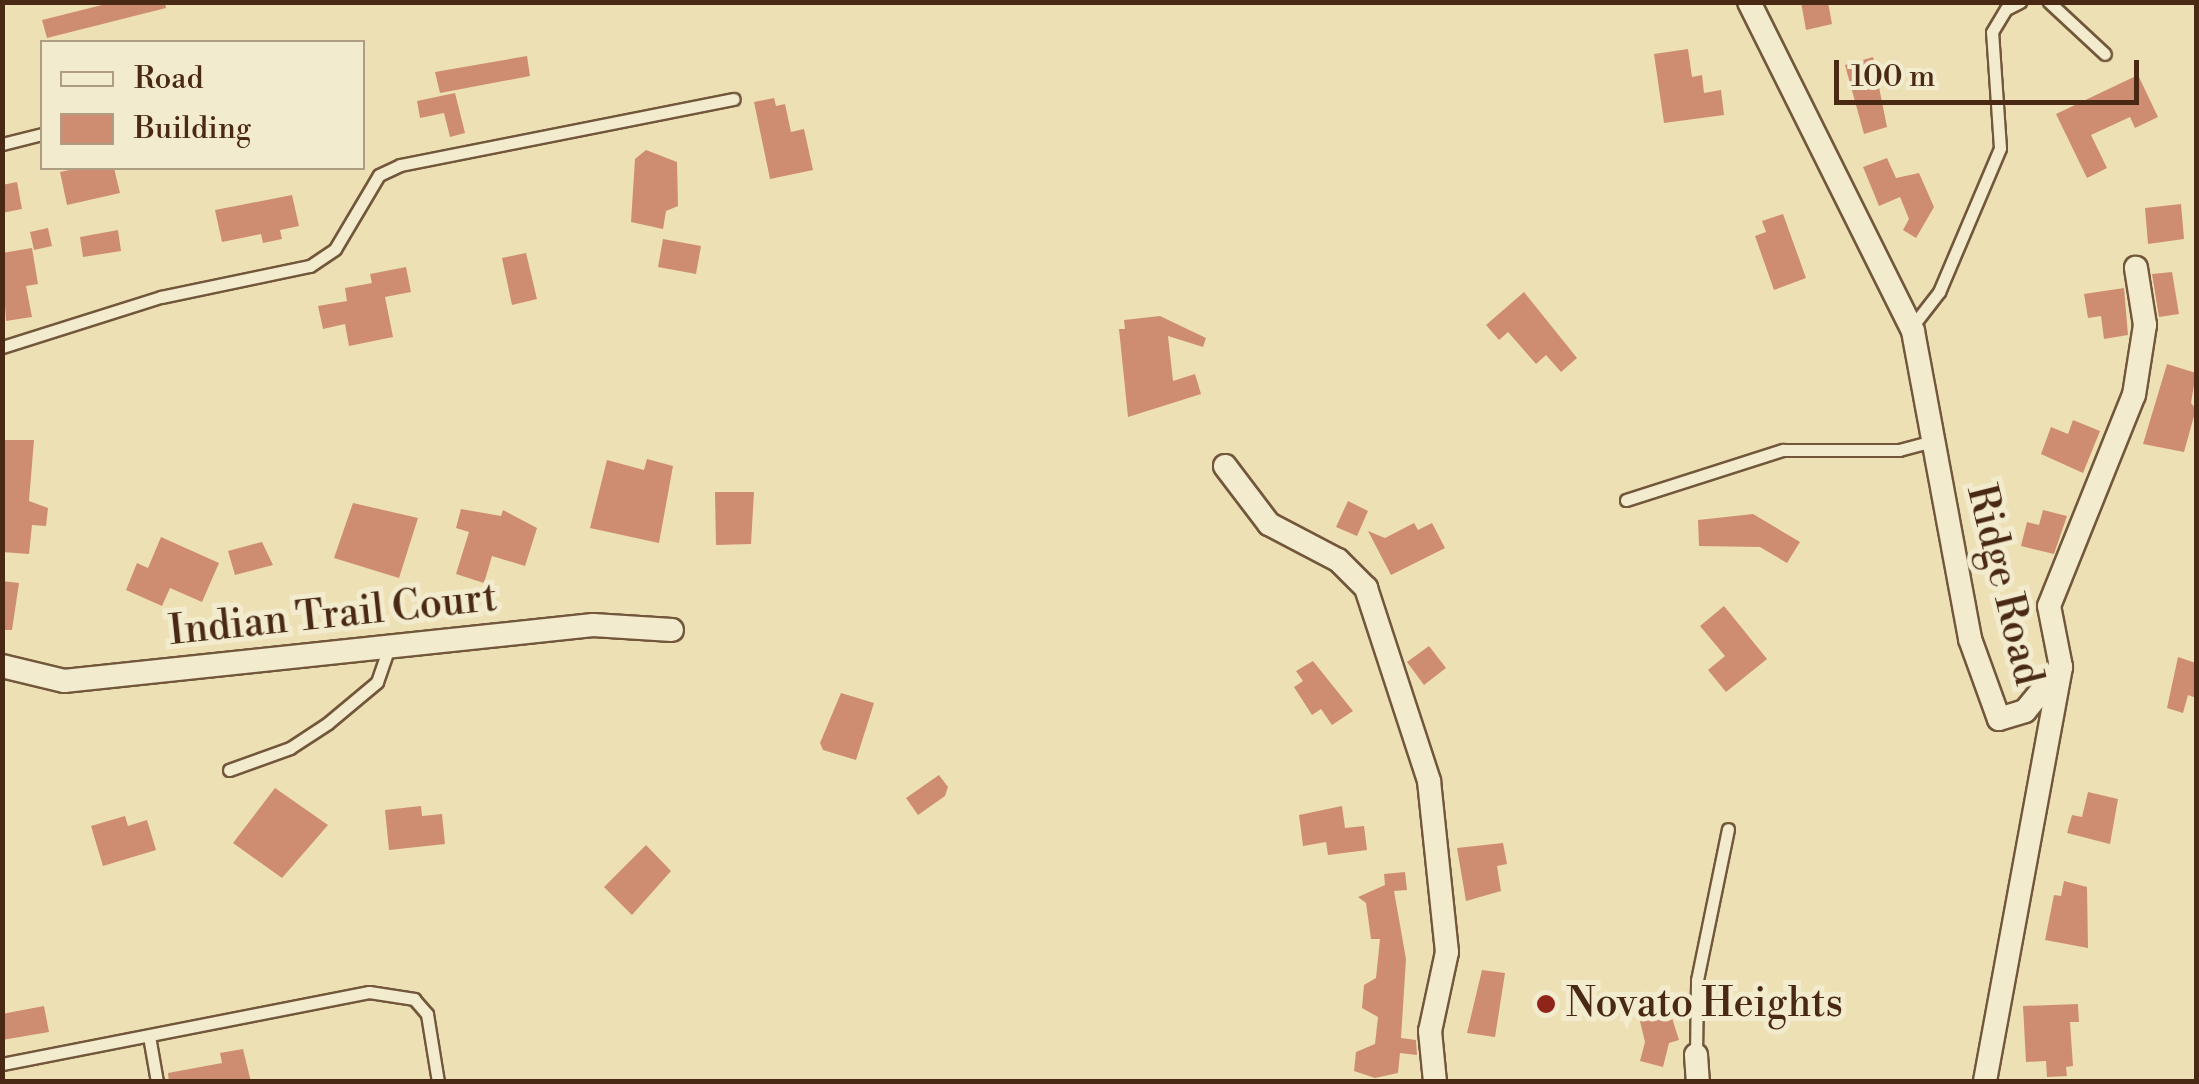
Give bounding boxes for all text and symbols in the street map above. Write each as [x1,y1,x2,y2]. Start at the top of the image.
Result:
legend [40,40,365,170]
scale bar [1839,40,2144,102]
text: 100 m [1851,58,1935,96]
text: Road [134,60,204,98]
text: Building [134,110,251,148]
street label: Ridge Road [1956,480,2052,690]
street label: Indian Trail Court [167,574,499,656]
place label: Novato Heights [1566,980,1843,1028]
marker: Novato Heights [1535,993,1557,1015]

